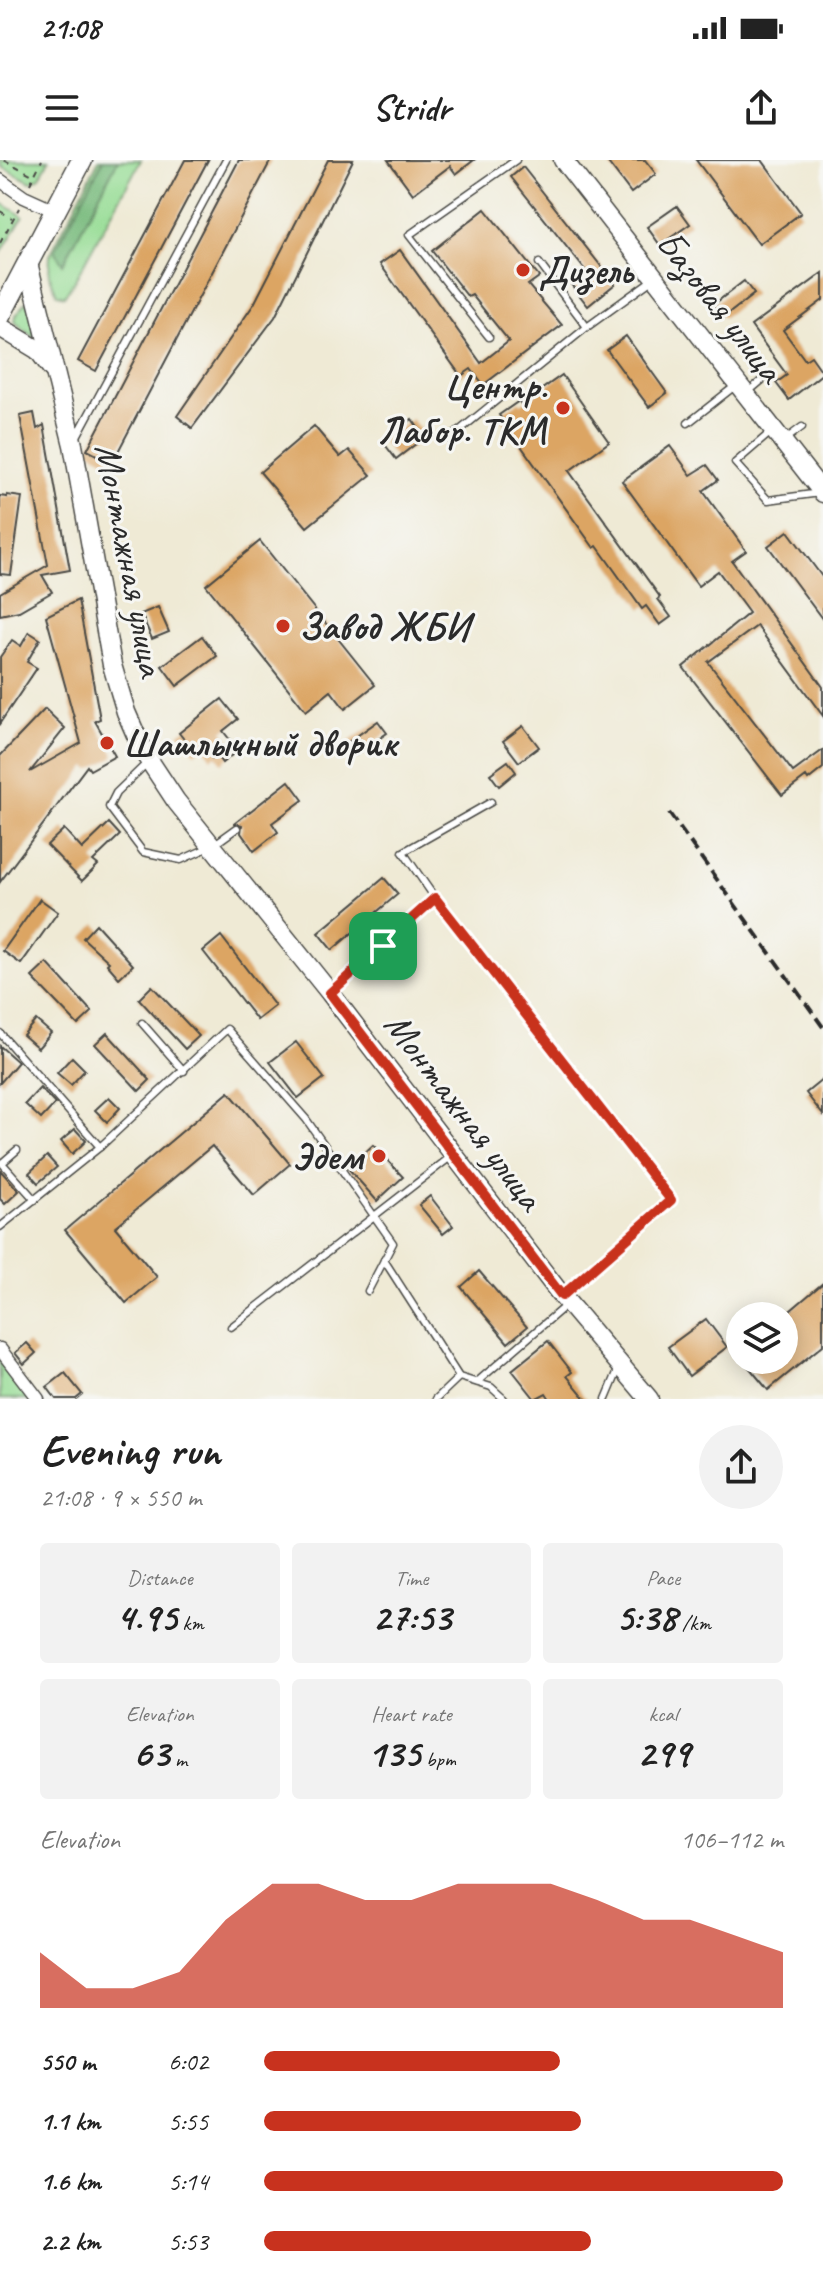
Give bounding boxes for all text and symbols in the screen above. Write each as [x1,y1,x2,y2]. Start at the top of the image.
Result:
text: 21:08 [40,9,100,47]
text: Stridr [373,85,450,131]
icon: menu [40,86,84,130]
icon: share [739,86,783,130]
street label: Базовая улица [646,220,795,393]
place label: Дизель [539,247,635,295]
marker: Дизель [514,261,532,279]
place label: Центр. Лабор. ТКМ [377,363,548,454]
marker: Центр. Лабор. ТКМ [554,399,572,417]
street label: Монтажная улица [84,440,176,683]
place label: Завод ЖБИ [299,603,476,650]
marker: Завод ЖБИ [274,617,292,635]
place label: Шашлычный дворик [123,720,400,767]
marker: Шашлычный дворик [98,734,116,752]
pin [349,912,417,980]
icon: arrive [361,924,405,968]
street label: Монтажная улица [374,1003,555,1221]
place label: Эдем [292,1133,366,1180]
marker: Эдем [370,1147,388,1165]
map controls [726,1302,798,1374]
button: layers [726,1302,798,1374]
text: Evening run [40,1423,220,1478]
button: share [699,1425,783,1509]
text: 21:08 · 9 × 550 m [40,1481,201,1514]
text: Distance [127,1564,193,1592]
text: Time [395,1564,428,1592]
text: Pace [646,1564,680,1592]
text: 4.95 [116,1592,177,1642]
text: 27:53 [372,1592,451,1642]
text: 5:38 [615,1592,677,1642]
text: km [177,1609,204,1637]
text: /km [677,1609,711,1637]
text: Elevation [126,1700,194,1728]
text: Heart rate [371,1700,452,1728]
text: kcal [649,1700,678,1728]
text: 63 [133,1728,169,1778]
text: 135 [367,1728,420,1778]
text: 299 [637,1728,690,1778]
text: m [169,1745,187,1773]
text: bpm [420,1745,456,1773]
text: Elevation [40,1823,120,1856]
text: 106–112 m [680,1823,783,1856]
text: 550 m [40,2045,95,2078]
text: 6:02 [168,2045,208,2078]
text: 1.1 km [40,2105,100,2138]
text: 5:55 [168,2105,208,2138]
text: 1.6 km [40,2165,101,2198]
text: 5:14 [168,2165,208,2198]
text: 2.2 km [40,2225,100,2258]
text: 5:53 [168,2225,208,2258]

